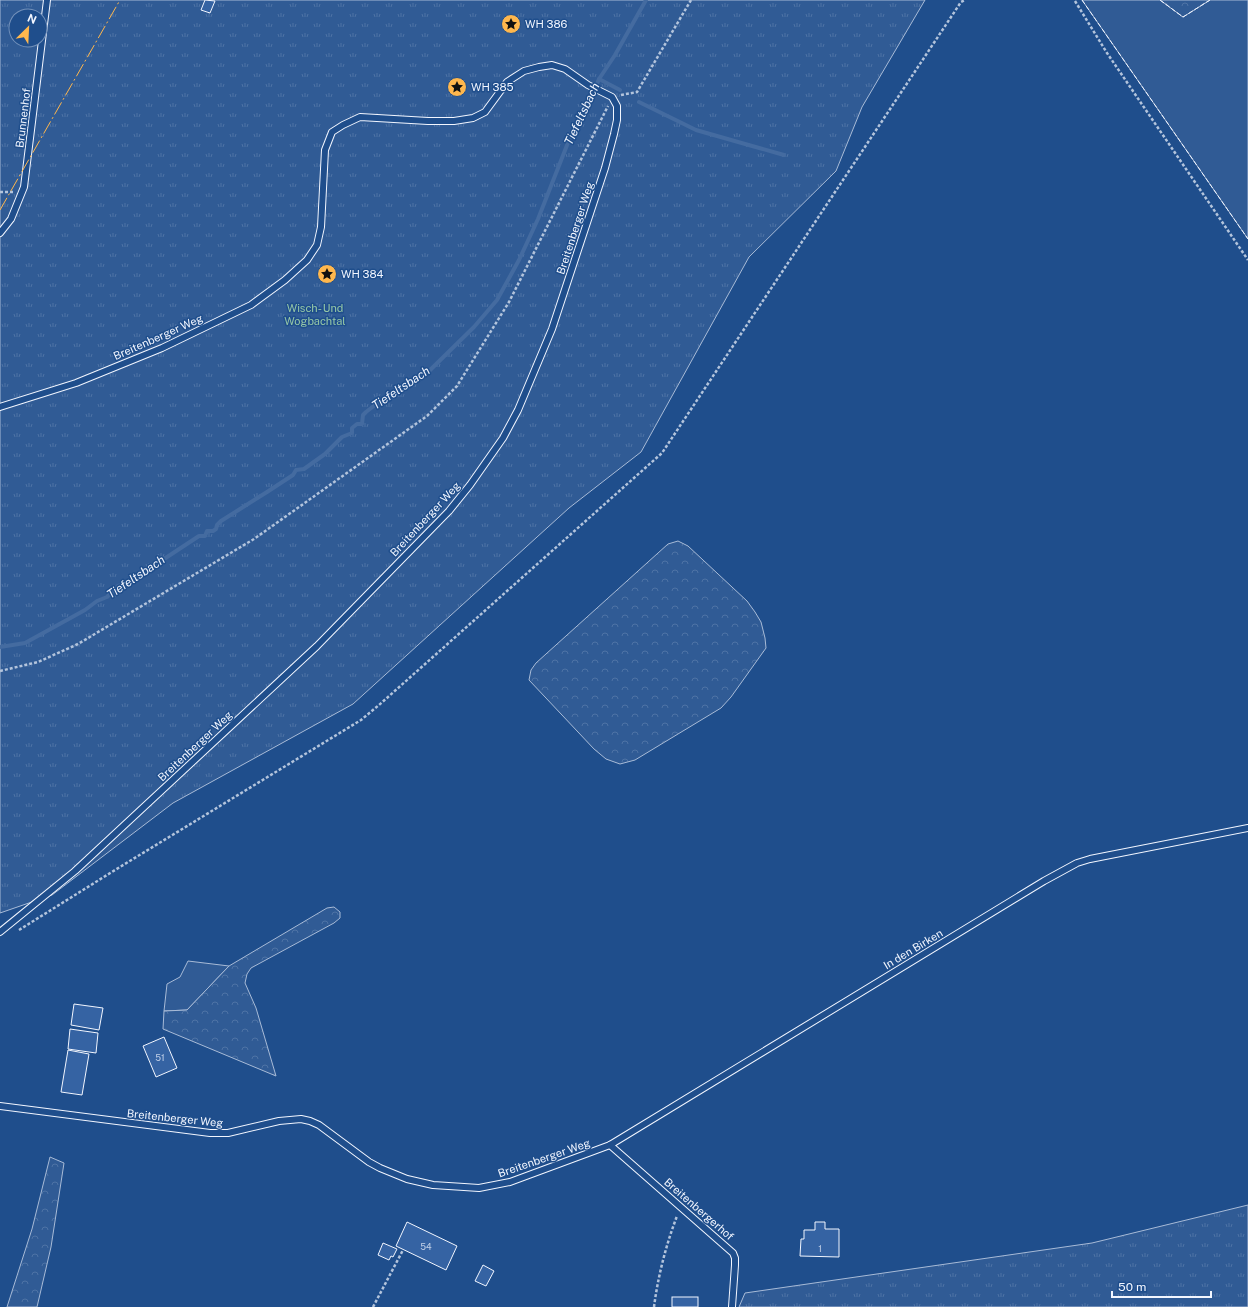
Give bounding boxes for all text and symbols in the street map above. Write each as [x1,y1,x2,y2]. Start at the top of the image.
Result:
north arrow [8,8,48,48]
text: N [26,12,38,26]
place icon: WH 386 [500,13,522,35]
place label: WH 386 [525,18,567,30]
place icon: WH 385 [446,76,468,98]
place label: WH 385 [471,81,514,93]
water label: Tiefeltsbach [562,81,603,147]
street label: Brunnenhof [13,87,33,149]
street label: Breitenberger Weg [554,180,596,276]
place icon: WH 384 [316,263,338,285]
place label: WH 384 [341,268,384,280]
park label: Wisch- Und Wogbachtal [284,302,346,327]
street label: Breitenberger Weg [111,312,205,362]
water label: Tiefeltsbach [369,363,433,412]
street label: Breitenberger Weg [388,479,463,558]
water label: Tiefeltsbach [104,552,168,601]
street label: Breitenberger Weg [156,708,235,783]
street label: In den Birken [881,927,945,971]
house number: 51 [155,1052,165,1063]
street label: Breitenberger Weg [126,1107,224,1129]
street label: Breitenberger Weg [496,1137,592,1179]
street label: Breitenbergerhof [662,1176,737,1243]
house number: 54 [420,1241,432,1252]
house number: 1 [818,1243,822,1254]
scale bar [1112,1273,1211,1299]
text: 50 m [1118,1280,1146,1294]

